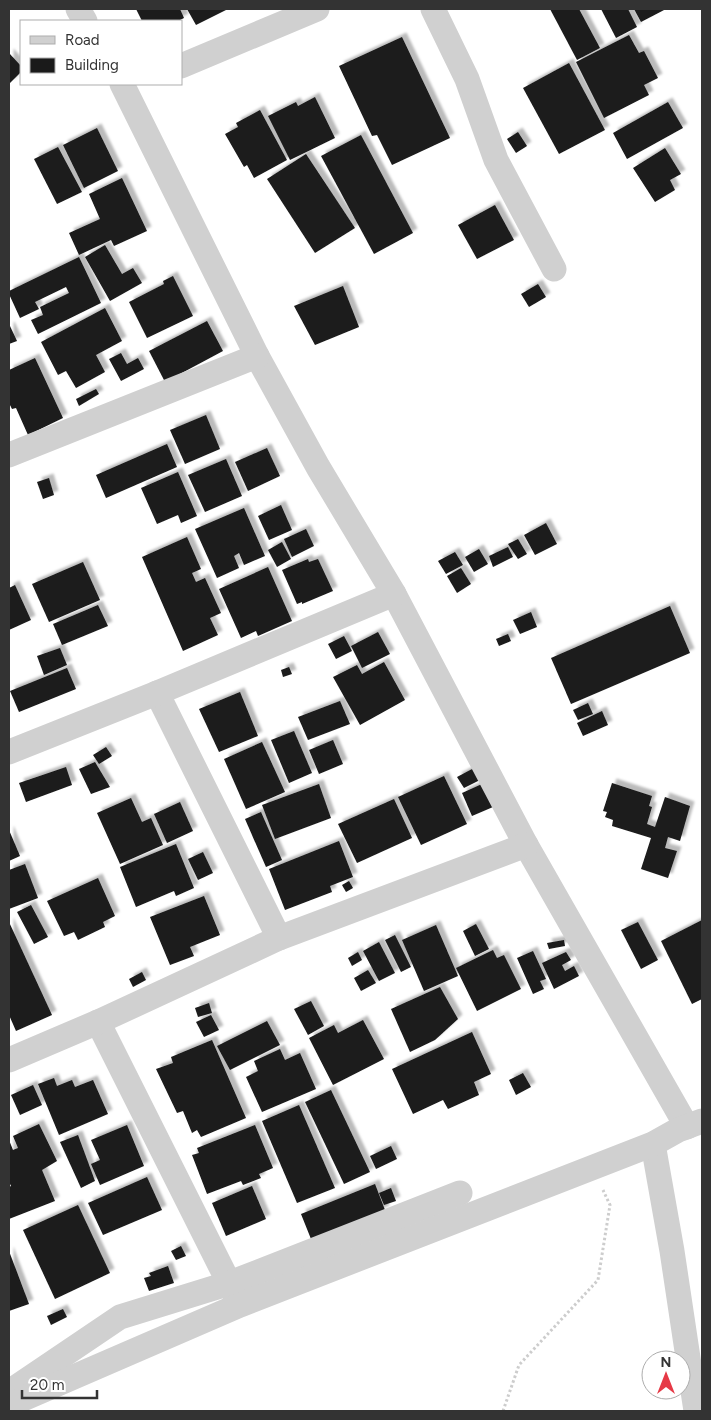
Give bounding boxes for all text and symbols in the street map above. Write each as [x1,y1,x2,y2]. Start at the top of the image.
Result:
legend [20,20,182,85]
text: Road [65,31,100,49]
text: Building [65,56,119,74]
north arrow [641,1350,691,1400]
text: N [661,1354,671,1371]
scale bar [22,1368,98,1400]
text: 20 m [30,1376,64,1394]

